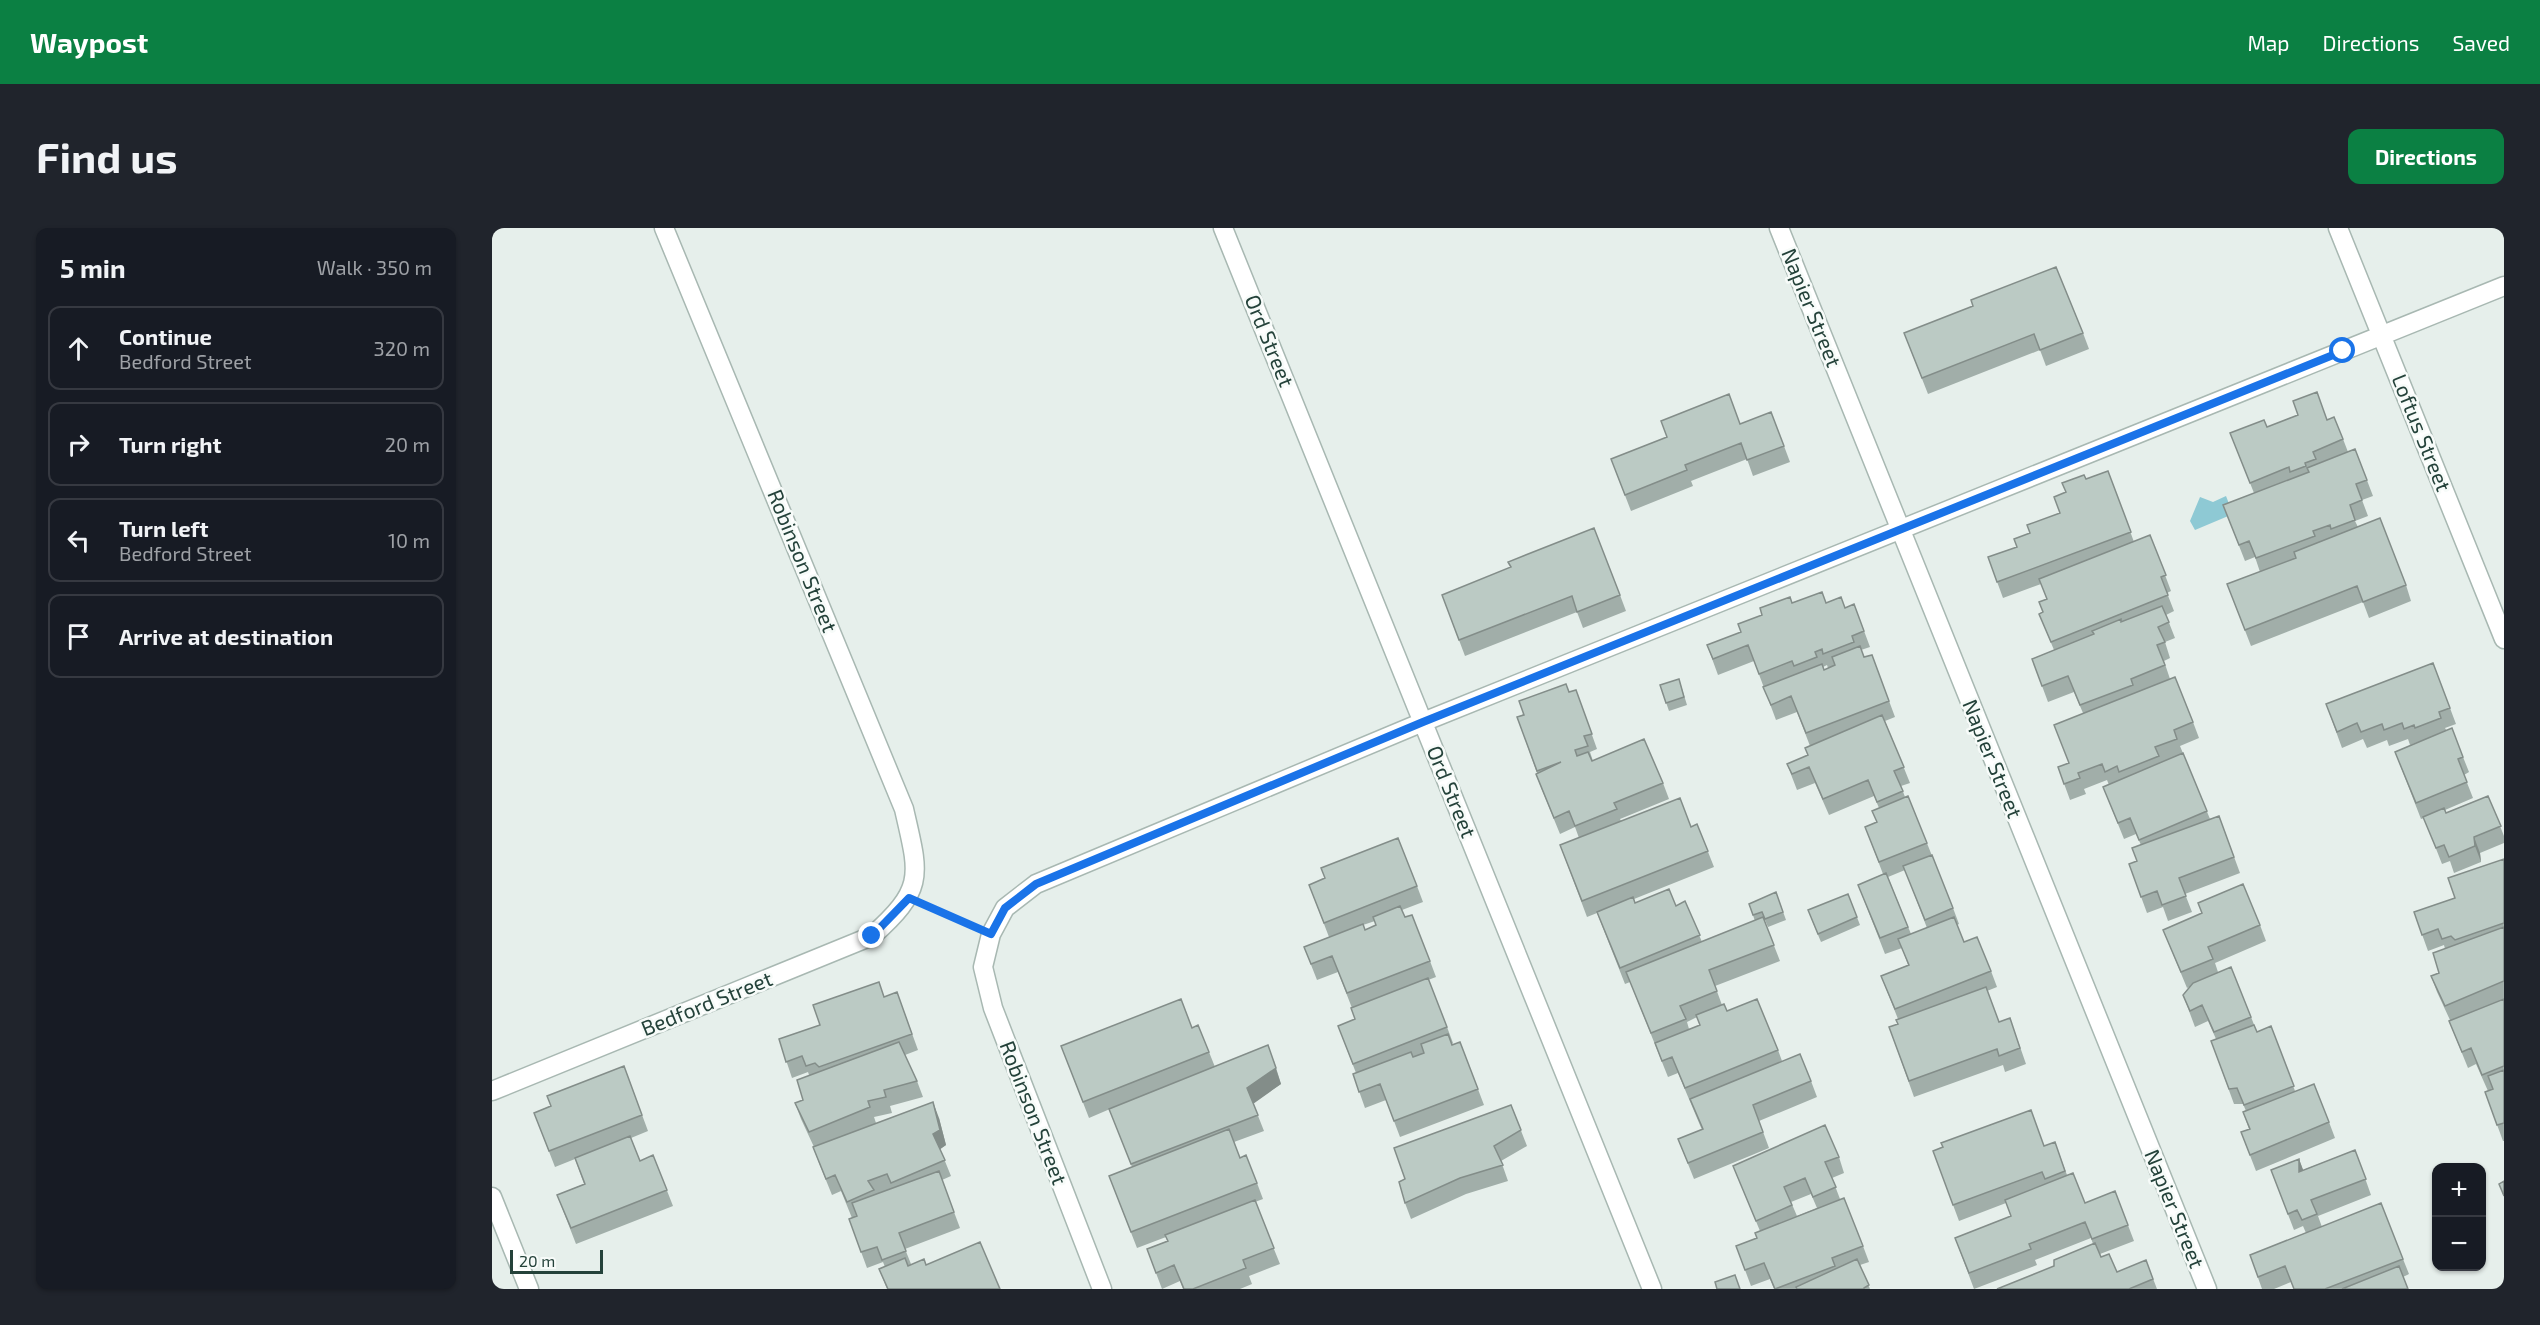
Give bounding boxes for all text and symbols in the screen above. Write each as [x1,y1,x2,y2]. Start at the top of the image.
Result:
text: Waypost [30,25,148,59]
text: Map [2247,30,2290,55]
text: Directions [2323,30,2419,55]
text: Saved [2452,30,2510,55]
button: Directions [2348,129,2504,184]
text: Find us [36,131,178,181]
street label: Napier Street [1777,244,1848,371]
text: 5 min [60,252,126,283]
text: Walk · 350 m [317,255,432,279]
street label: Ord Street [1241,291,1300,390]
text: Continue [119,323,212,349]
icon: ahead [62,332,95,365]
text: 320 m [374,336,430,360]
route start [2329,337,2355,363]
text: Bedford Street [119,349,252,373]
street label: Loftus Street [2388,370,2457,495]
icon: right [62,428,95,461]
text: Turn right [119,431,221,457]
text: 20 m [385,432,430,456]
street label: Robinson Street [763,485,843,636]
text: Turn left [119,515,208,541]
icon: left [62,524,95,557]
text: 10 m [388,528,430,552]
text: Bedford Street [119,541,252,565]
icon: arrive [62,620,95,653]
text: Arrive at destination [119,623,333,649]
street label: Napier Street [1958,695,2029,822]
street label: Ord Street [1423,742,1482,841]
route end [858,922,884,948]
street label: Bedford Street [637,965,776,1040]
street label: Robinson Street [995,1037,1073,1188]
street label: Napier Street [2140,1145,2211,1272]
map controls [2432,1163,2486,1271]
button: + [2432,1163,2486,1217]
button: − [2432,1217,2486,1271]
scale bar [510,1247,603,1274]
text: 20 m [519,1251,555,1270]

